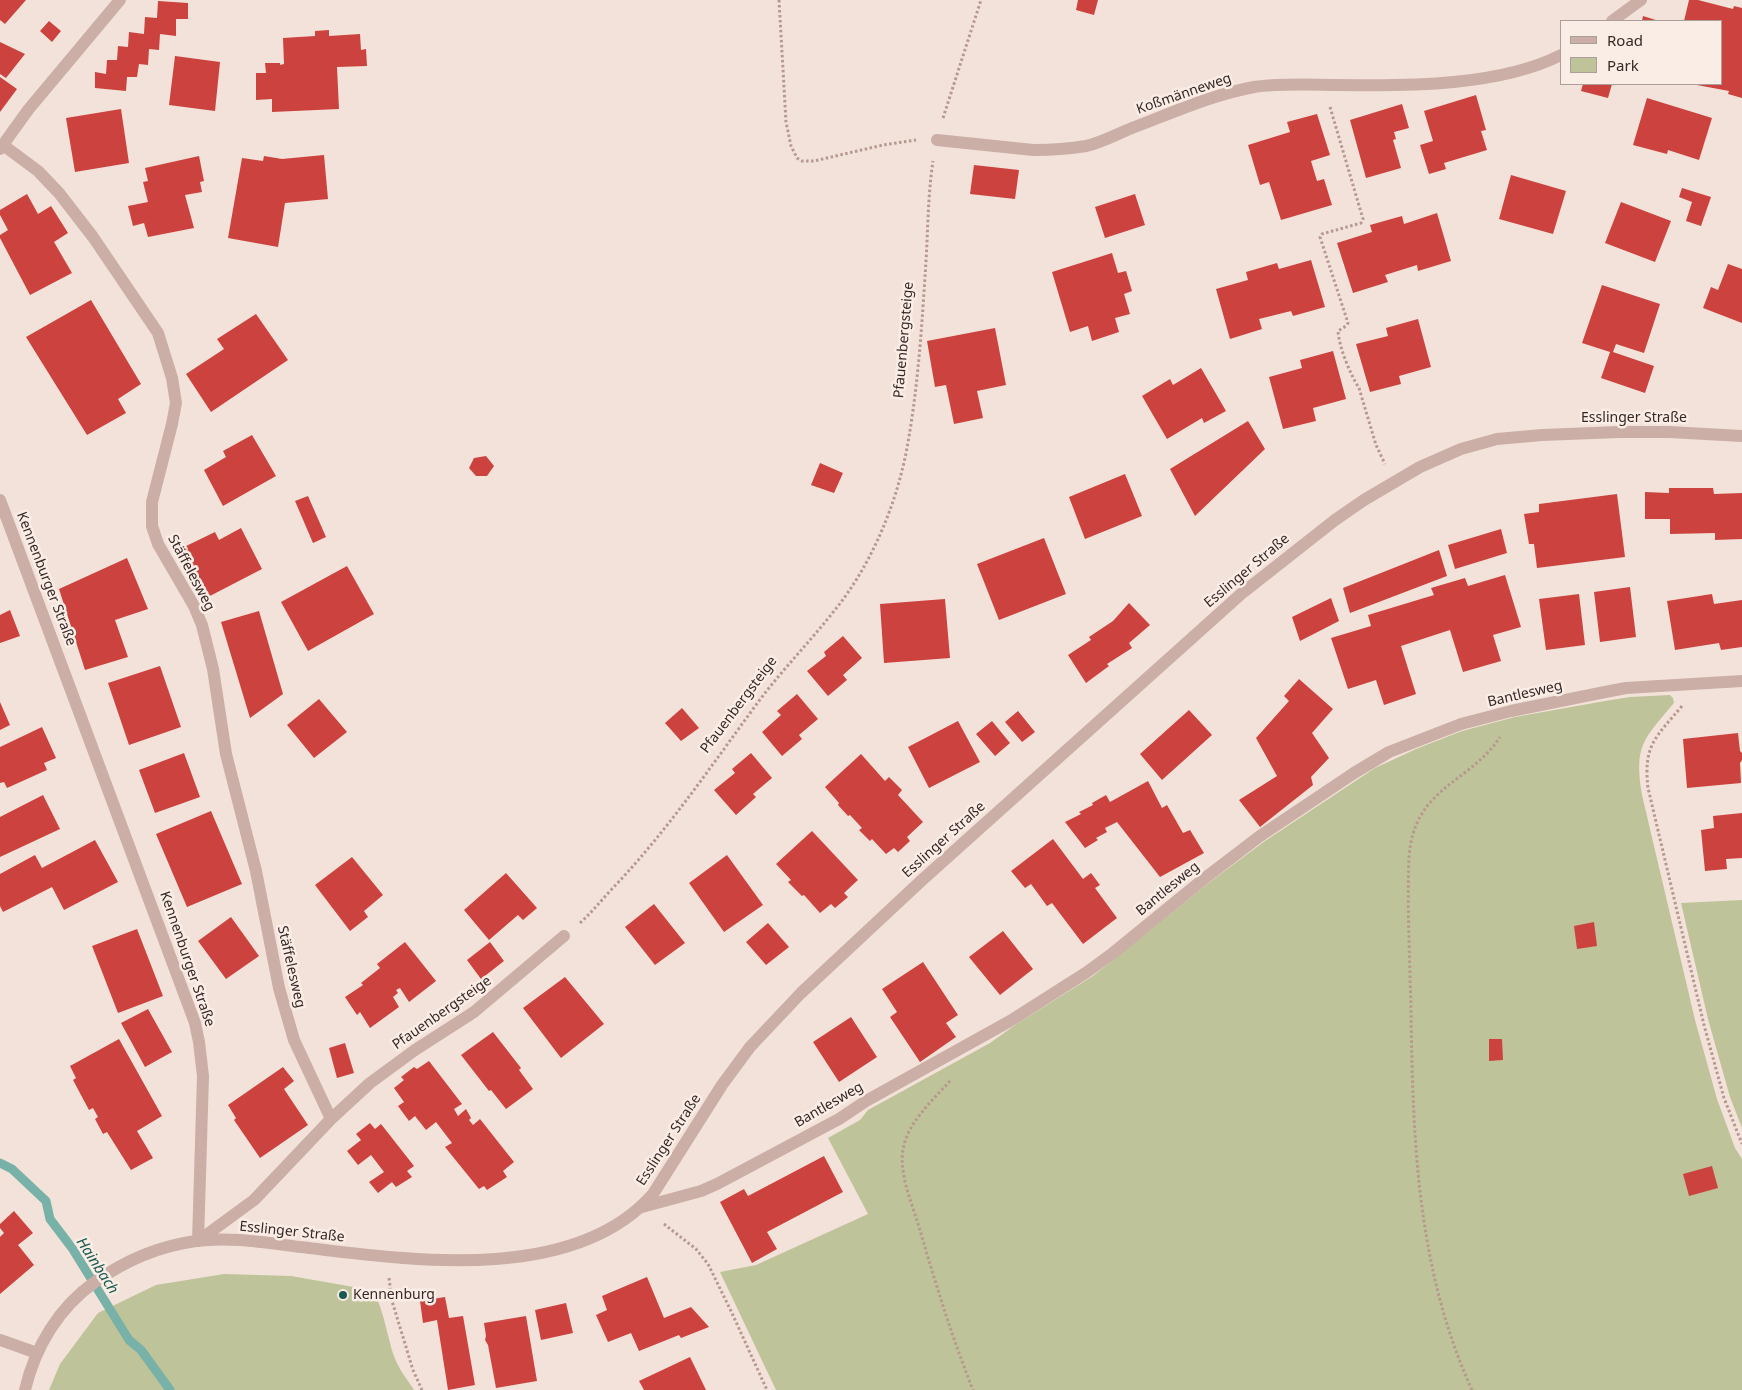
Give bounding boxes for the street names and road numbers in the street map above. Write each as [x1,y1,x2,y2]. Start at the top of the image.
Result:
street label: Koßmänneweg [1134,70,1234,118]
street label: Pfauenbergsteige [891,281,917,399]
street label: Esslinger Straße [1581,410,1687,426]
street label: Kennenburger Straße [13,510,79,648]
street label: Esslinger Straße [1201,531,1293,611]
street label: Stäffelesweg [164,532,218,614]
street label: Pfauenbergsteige [697,653,781,757]
street label: Bantlesweg [1486,677,1564,711]
street label: Esslinger Straße [899,798,989,882]
street label: Bantlesweg [1133,858,1203,920]
street label: Kennenburger Straße [156,889,218,1029]
street label: Stäffelesweg [273,924,309,1010]
street label: Pfauenbergsteige [389,973,495,1053]
street label: Bantlesweg [792,1079,866,1131]
street label: Esslinger Straße [633,1091,705,1189]
street label: Esslinger Straße [238,1218,346,1246]

